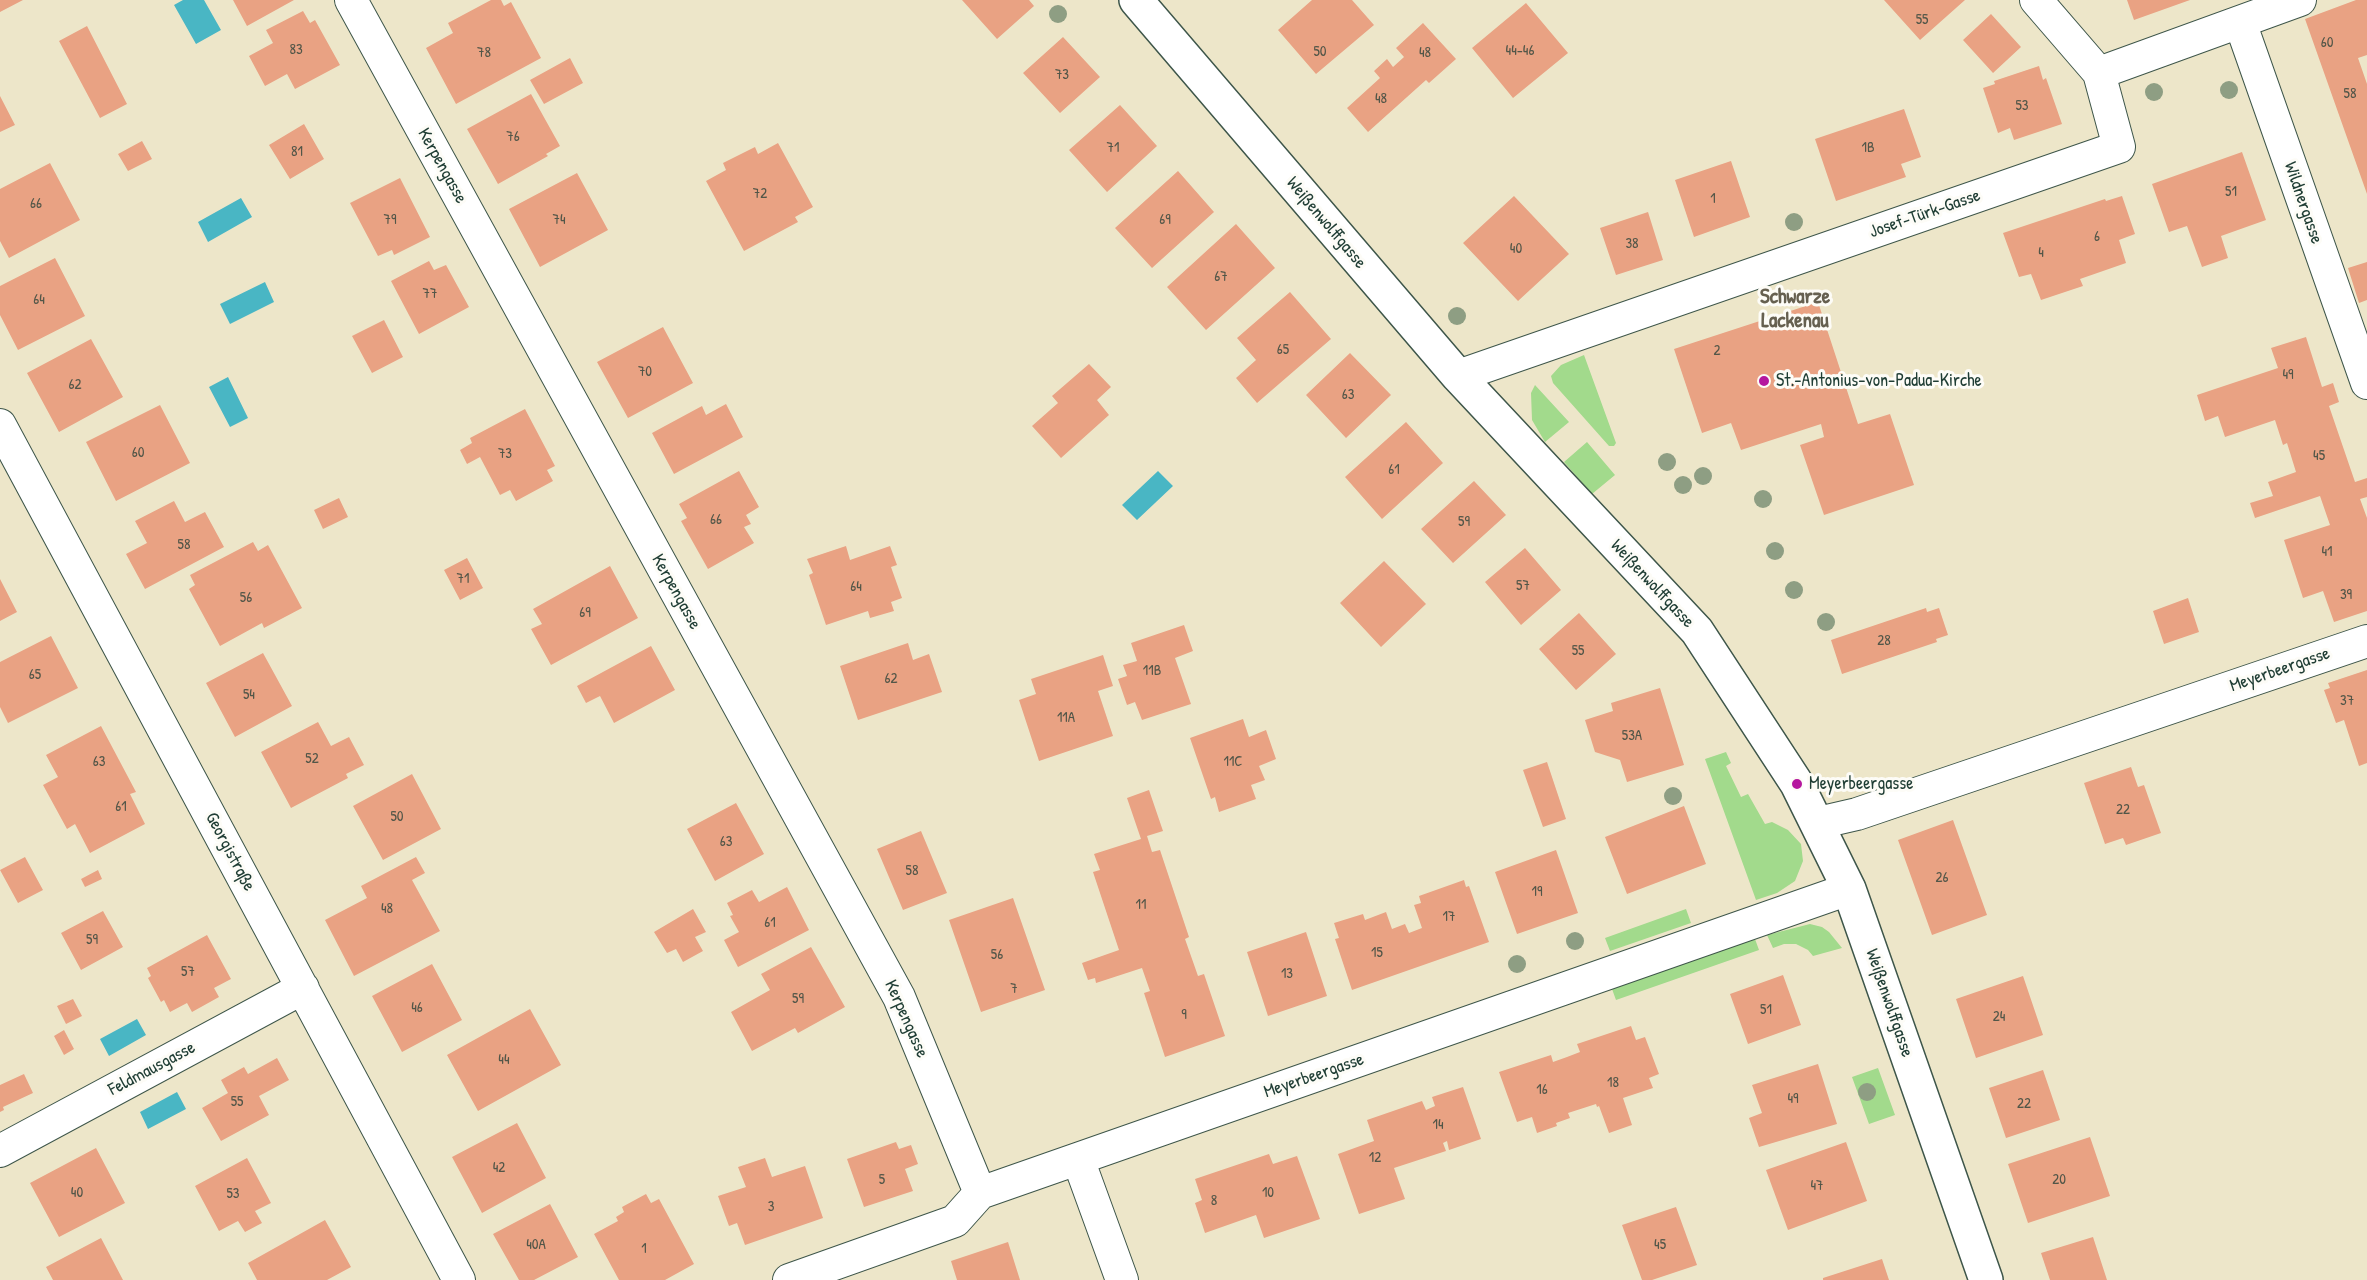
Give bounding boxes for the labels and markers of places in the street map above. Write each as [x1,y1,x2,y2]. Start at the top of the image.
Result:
place label: St.-Antonius-von-Padua-Kirche [1776,370,1982,392]
marker: St.-Antonius-von-Padua-Kirche [1757,374,1771,388]
place label: Meyerbeergasse [1809,773,1913,795]
marker: Meyerbeergasse [1790,777,1804,791]

